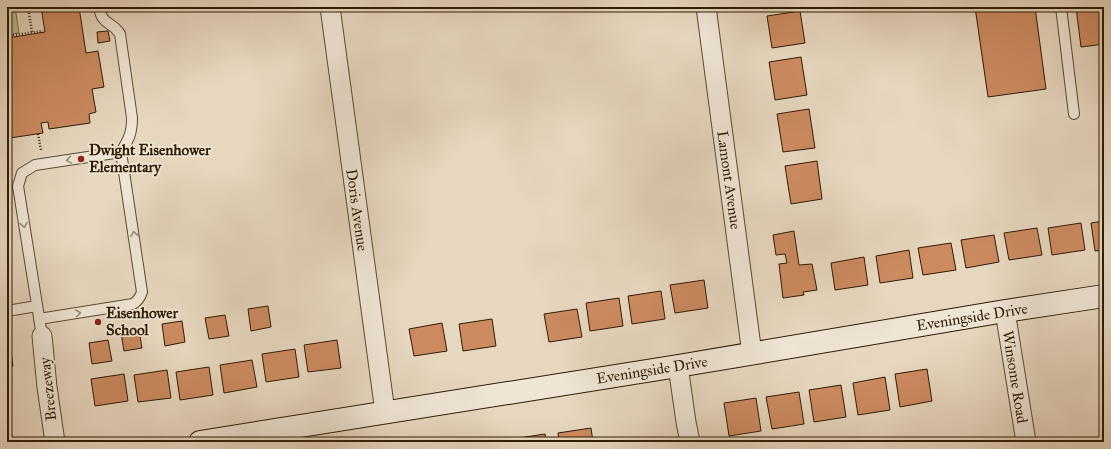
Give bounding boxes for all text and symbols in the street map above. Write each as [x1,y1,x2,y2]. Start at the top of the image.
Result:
street label: Lamont Avenue [713,130,745,230]
place label: Dwight Eisenhower Elementary [89,141,211,177]
marker: Dwight Eisenhower Elementary [76,154,86,164]
one-way arrow [65,155,72,164]
street label: Doris Avenue [342,168,372,252]
one-way arrow [20,221,28,228]
one-way arrow [130,231,139,237]
street label: Eveningside Drive [915,299,1029,335]
place label: Eisenhower School [106,304,179,339]
one-way arrow [75,309,81,317]
marker: Eisenhower School [93,317,103,327]
street label: Winsome Road [999,329,1031,425]
street label: Eveningside Drive [595,352,709,388]
street label: Breezeway [36,355,60,422]

